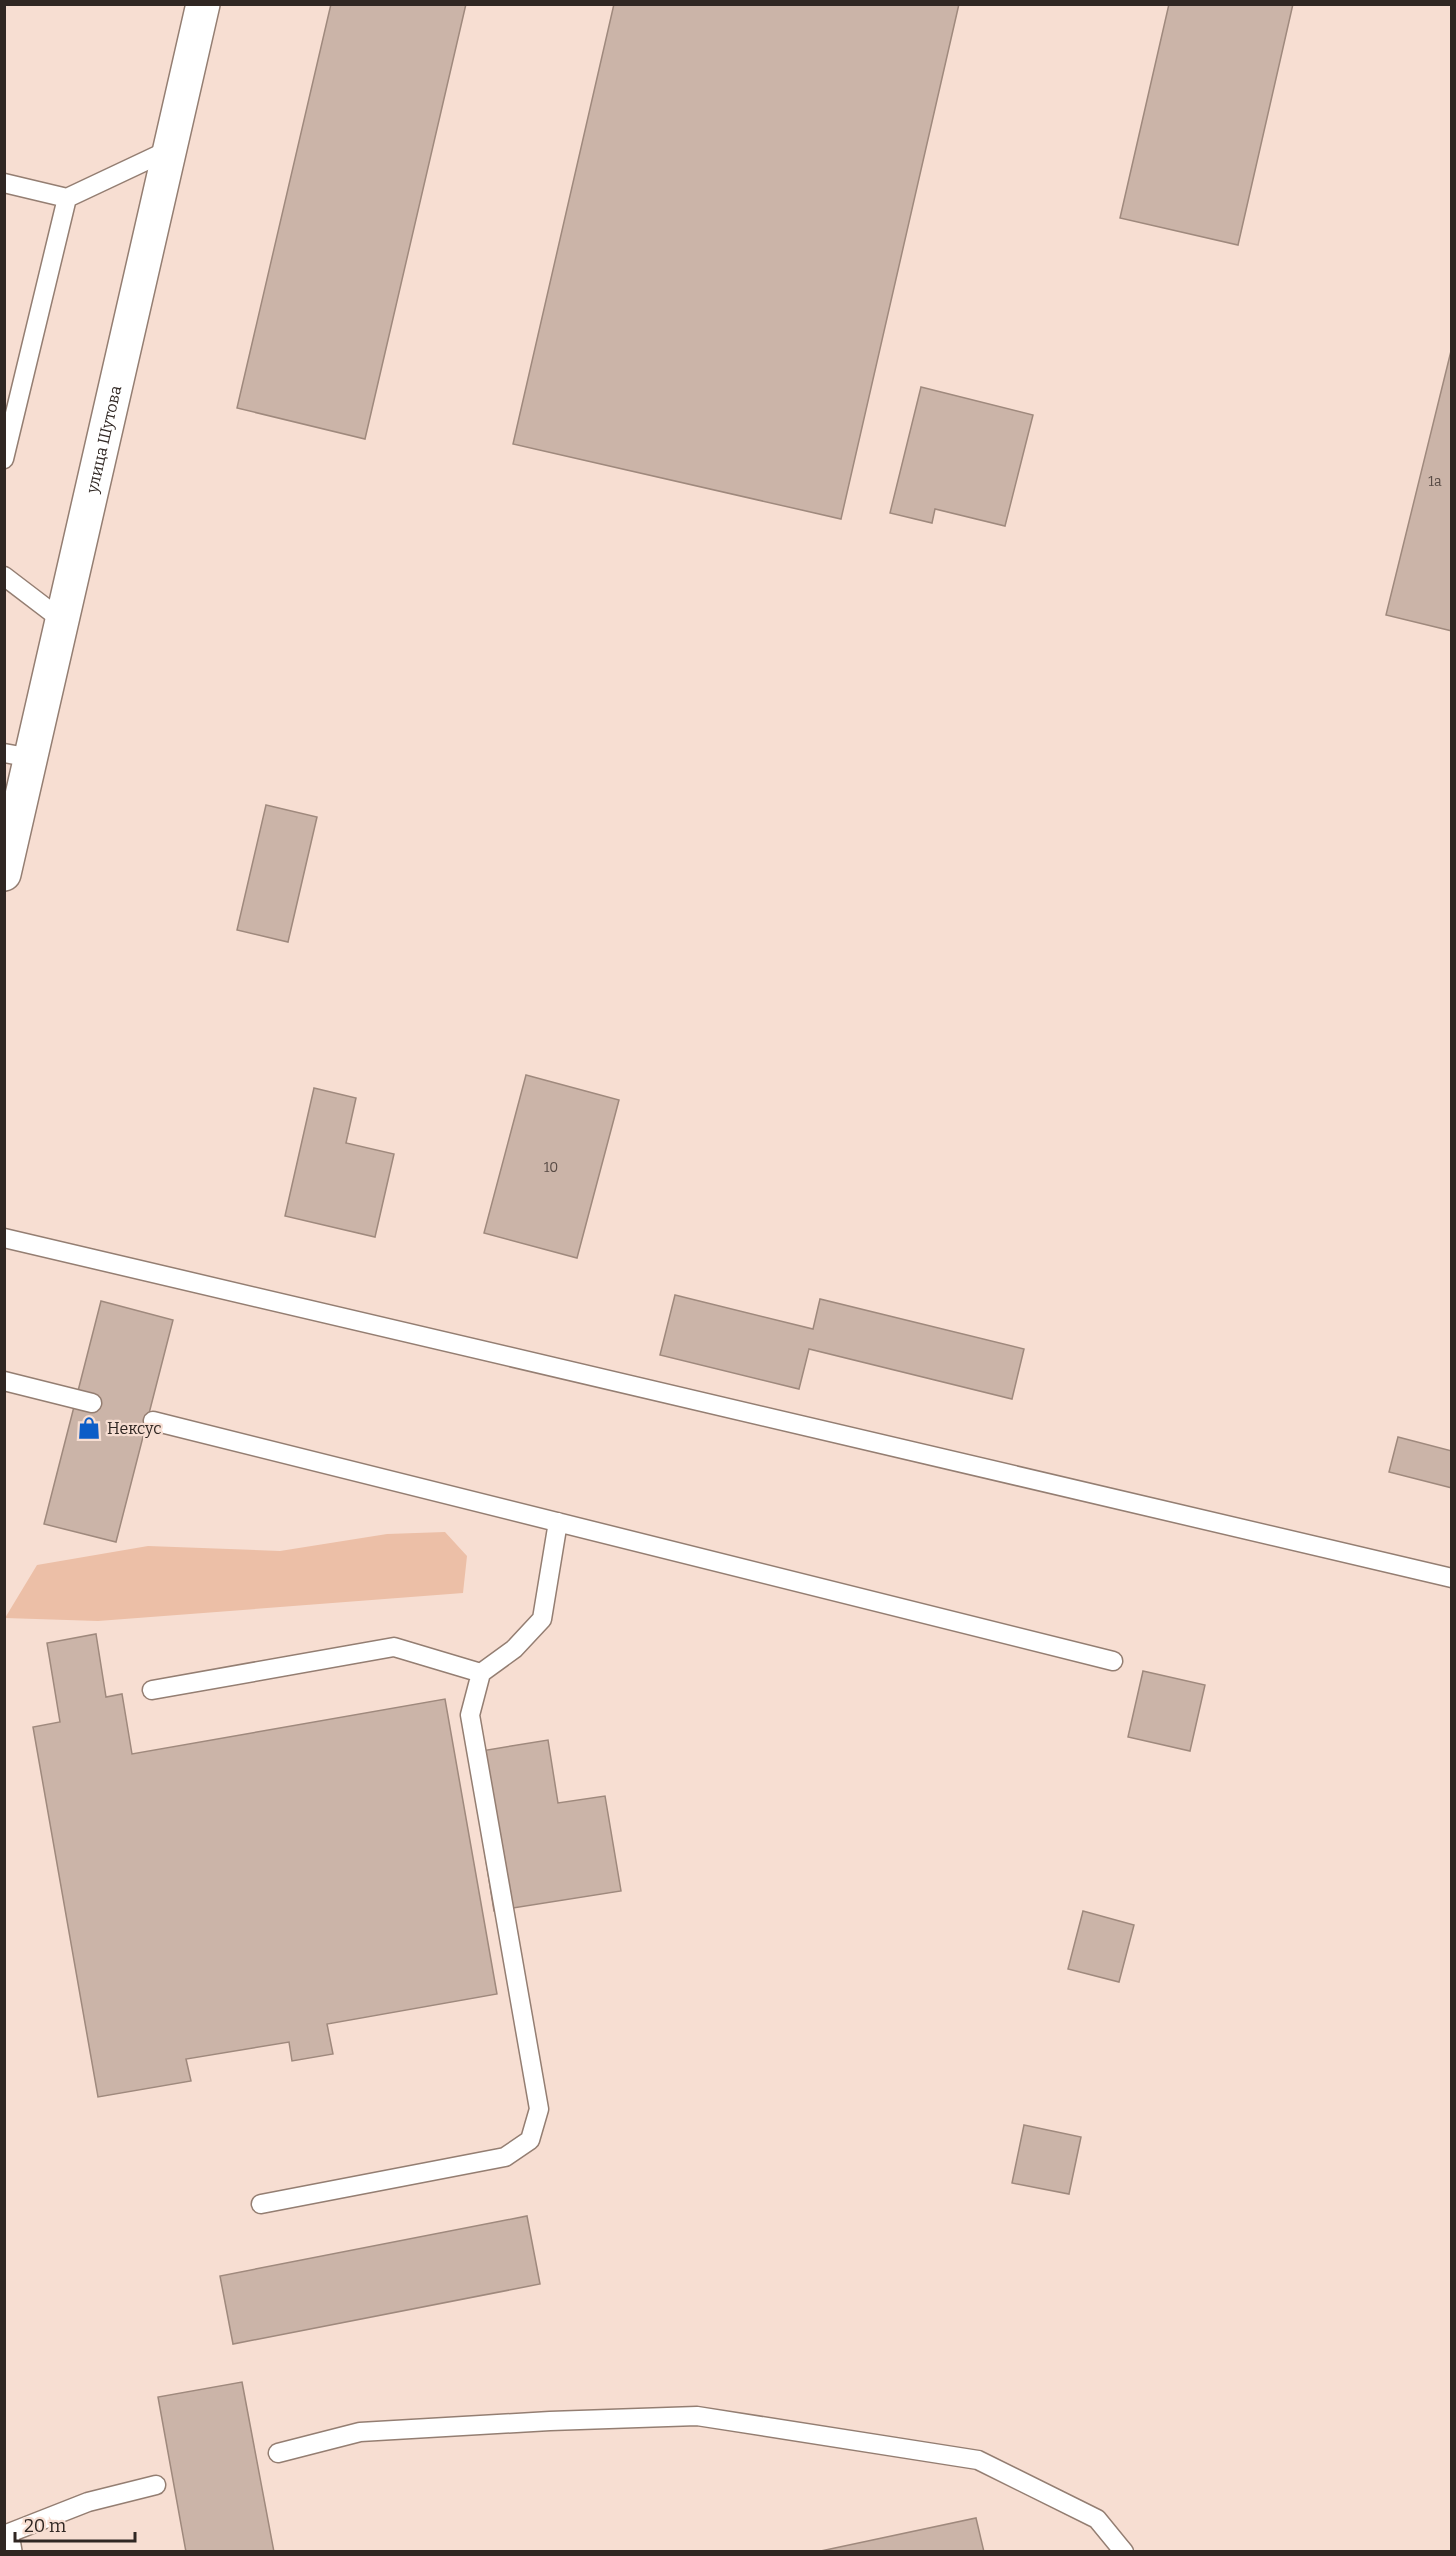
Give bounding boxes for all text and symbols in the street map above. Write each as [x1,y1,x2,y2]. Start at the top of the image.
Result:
street label: улица Шутова [82,383,125,496]
house number: 1а [1428,473,1442,490]
house number: 10 [544,1159,558,1176]
shop icon: Нексус [76,1415,102,1441]
place label: Нексус [107,1419,161,1438]
scale bar [15,2505,135,2543]
text: 20 m [24,2515,66,2537]

